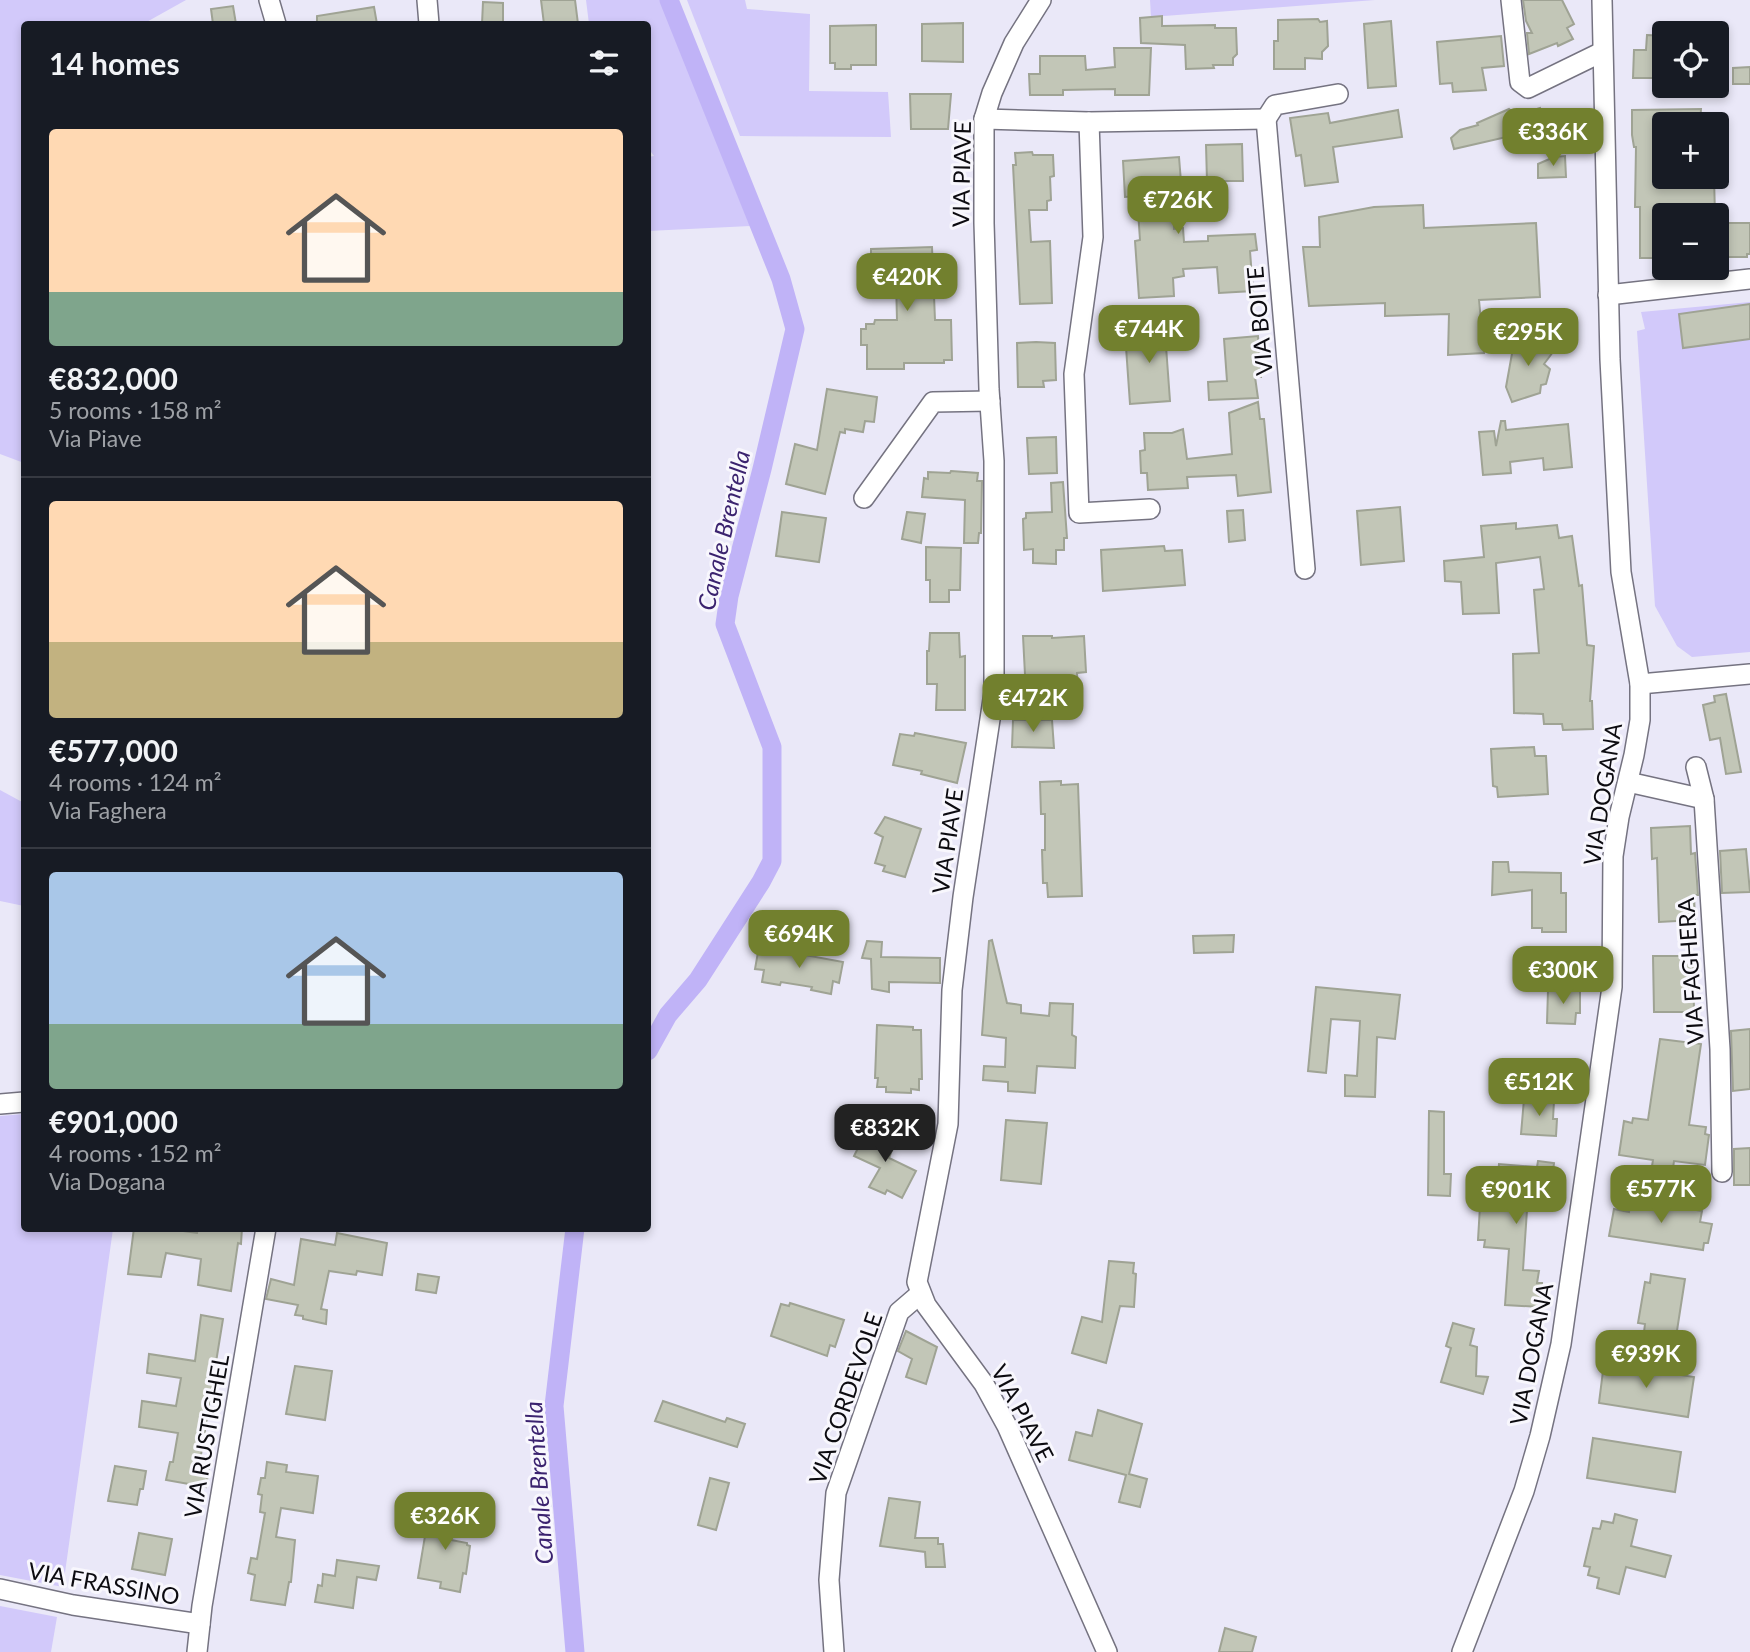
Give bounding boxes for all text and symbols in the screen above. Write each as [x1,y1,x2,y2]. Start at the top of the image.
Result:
map controls [1652,21,1729,280]
button: locate [1652,21,1729,98]
icon: filters [585,44,623,82]
text: 14 homes [49,45,180,81]
pin: €336K [1504,108,1602,168]
button: + [1652,112,1729,189]
text: €336K [1518,117,1588,145]
street label: VIA PIAVE [946,121,976,227]
icon: home [273,175,399,301]
pin: €726K [1129,176,1227,236]
text: €726K [1143,185,1213,213]
button: − [1652,203,1729,280]
pin: €420K [858,254,956,313]
text: €420K [872,262,942,290]
street label: VIA BOITE [1240,265,1278,377]
pin: €744K [1100,306,1198,365]
pin: €295K [1479,308,1577,368]
text: €744K [1114,314,1184,342]
text: €295K [1493,317,1563,345]
text: €832,000 [49,360,178,396]
text: 5 rooms · 158 m² [49,396,221,424]
text: Via Piave [49,424,142,452]
water label: Canale Brentella [690,447,756,613]
icon: home [273,547,399,673]
pin: €472K [984,674,1082,734]
text: €472K [998,683,1068,711]
street label: VIA DOGANA [1577,720,1627,867]
text: €577,000 [49,732,178,768]
text: 4 rooms · 124 m² [49,768,221,796]
street label: VIA PIAVE [926,786,968,896]
text: Via Faghera [49,796,167,824]
street label: VIA FAGHERA [1671,896,1709,1045]
pin: €694K [750,911,848,970]
icon: home [273,918,399,1044]
text: €694K [764,919,834,947]
pin: €300K [1514,946,1612,1006]
text: €300K [1528,955,1598,983]
pin: €512K [1490,1058,1588,1118]
text: €512K [1504,1067,1574,1095]
text: €901,000 [49,1103,178,1139]
pin: €832K [836,1104,934,1164]
text: €832K [850,1113,920,1141]
text: 4 rooms · 152 m² [49,1139,221,1167]
pin: €901K [1467,1166,1565,1226]
pin: €577K [1612,1166,1710,1225]
text: Via Dogana [49,1167,165,1195]
text: €577K [1626,1174,1696,1202]
text: €901K [1481,1175,1551,1203]
street label: VIA DOGANA [1504,1280,1559,1427]
street label: VIA CORDEVOLE [802,1308,888,1488]
pin: €939K [1597,1330,1695,1390]
text: €939K [1611,1339,1681,1367]
street label: VIA RUSTIGHEL [178,1352,234,1520]
street label: VIA PIAVE [986,1360,1060,1466]
water label: Canale Brentella [518,1400,558,1566]
pin: €326K [396,1492,494,1552]
text: €326K [410,1501,480,1529]
street label: VIA FRASSINO [26,1556,182,1610]

